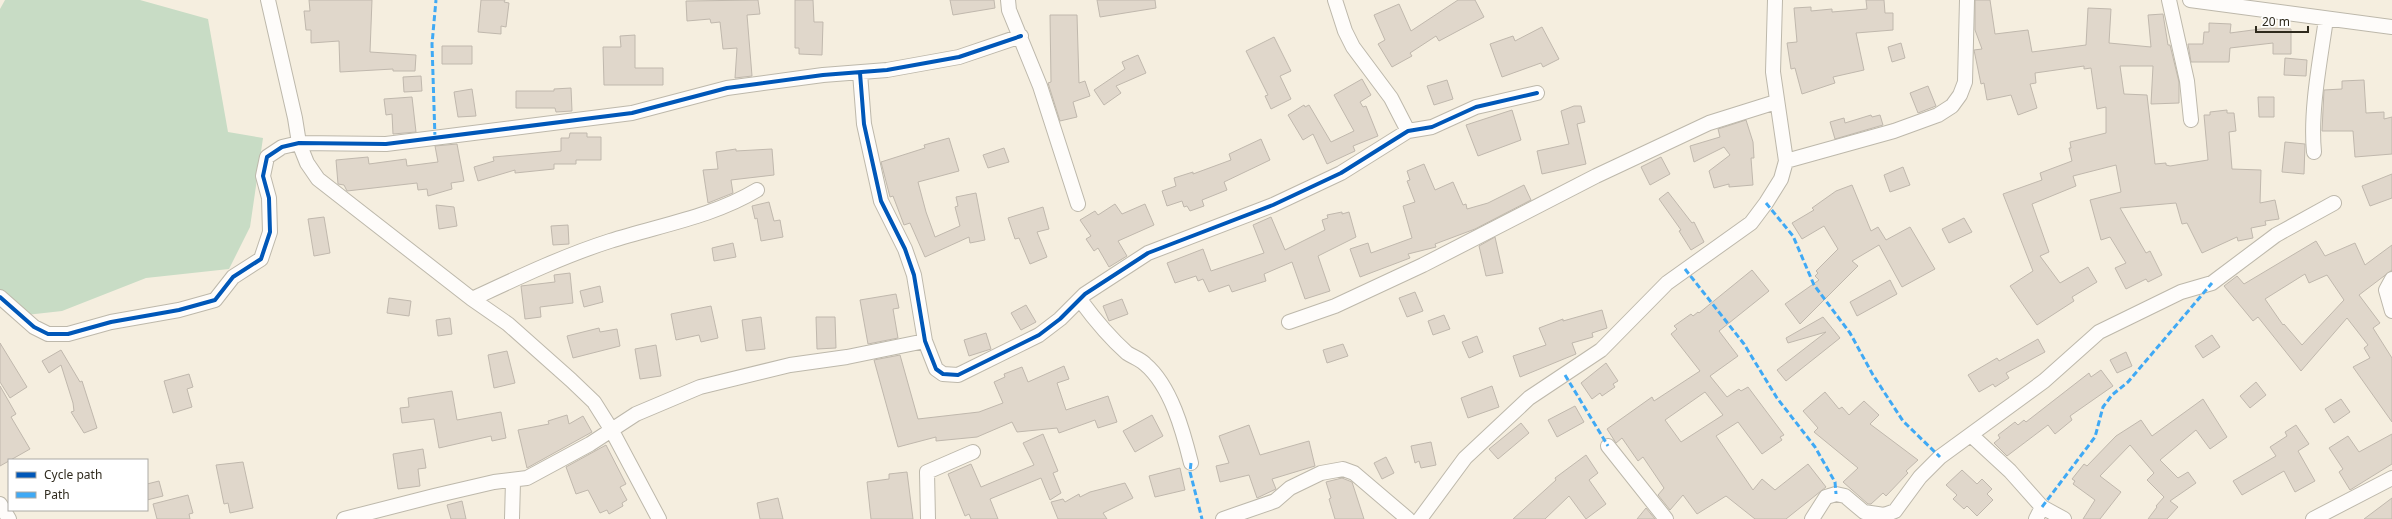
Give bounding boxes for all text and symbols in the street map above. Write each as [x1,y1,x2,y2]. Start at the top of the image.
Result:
scale bar [2256,8,2308,34]
text: 20 m [2262,13,2290,30]
legend [8,459,148,511]
text: Cycle path [44,466,102,483]
text: Path [44,486,70,503]

